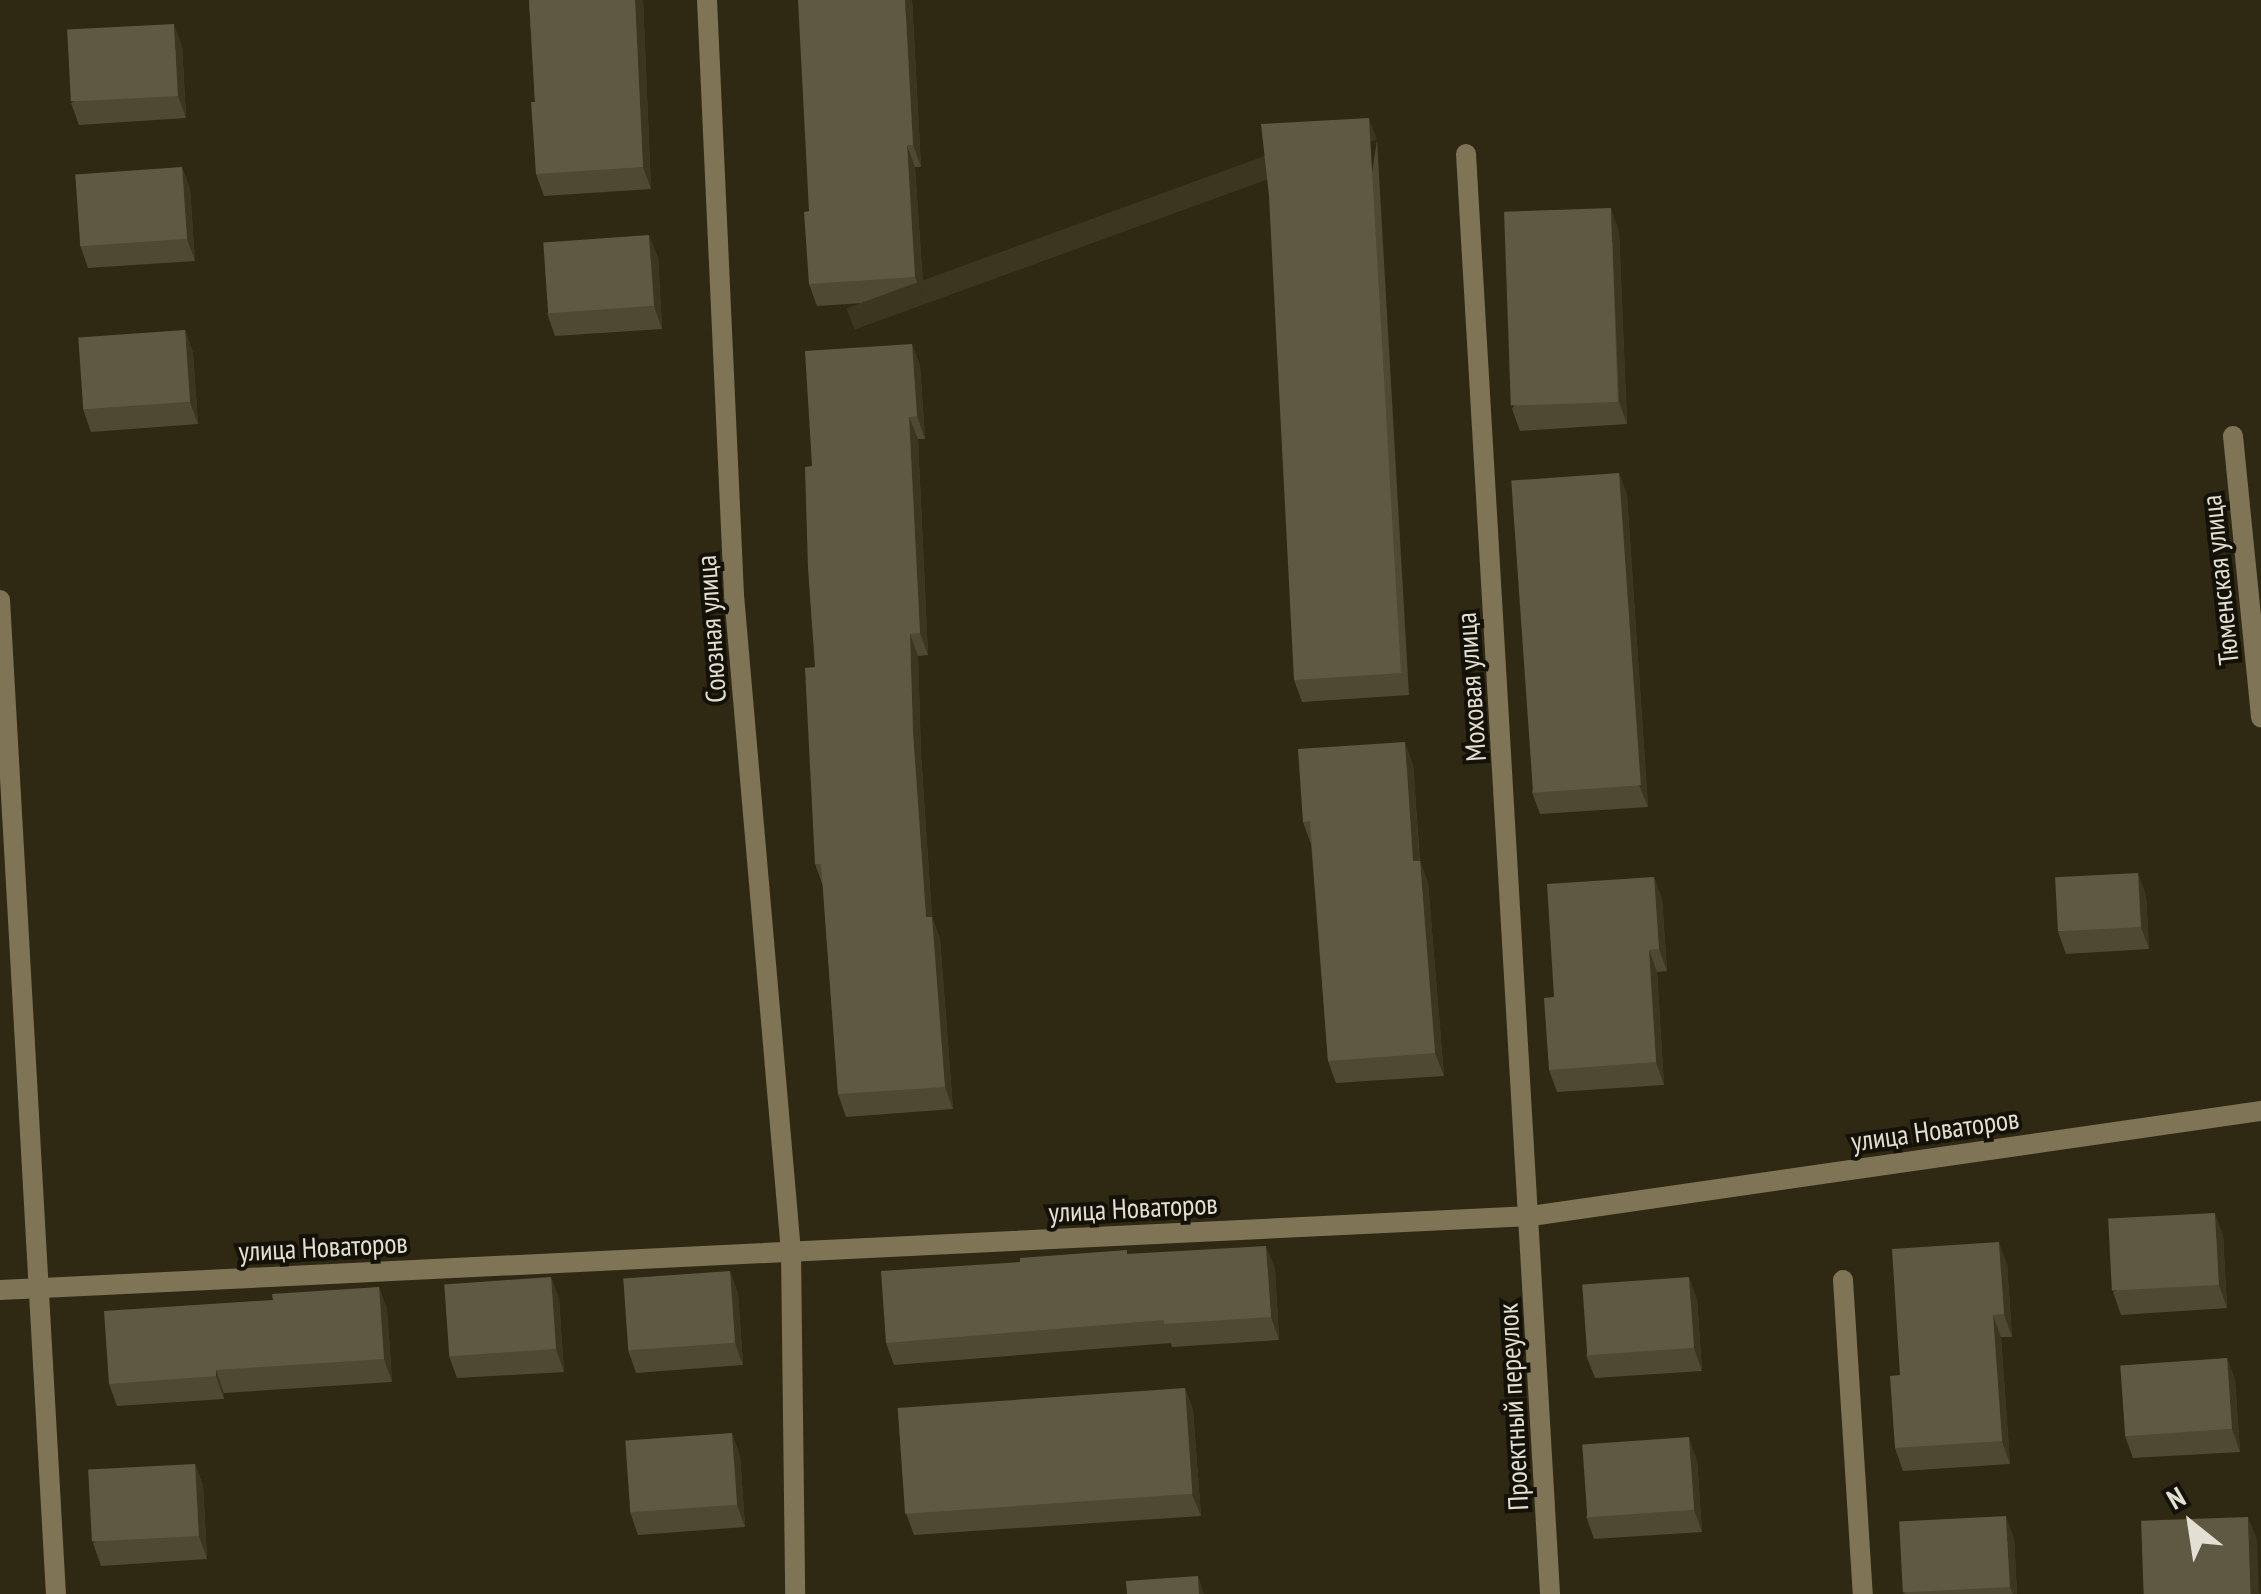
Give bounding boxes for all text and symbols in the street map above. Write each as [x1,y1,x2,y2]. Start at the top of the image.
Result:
street label: Тюменская улица [2194,493,2246,667]
street label: Союзная улица [689,554,733,704]
street label: Моховая улица [1449,611,1493,763]
street label: улица Новаторов [1849,1102,2021,1158]
street label: улица Новаторов [1048,1187,1218,1229]
street label: улица Новаторов [238,1226,408,1268]
street label: Проектный переулок [1491,1303,1535,1511]
north arrow [2141,1474,2241,1574]
text: N [2160,1478,2192,1517]

